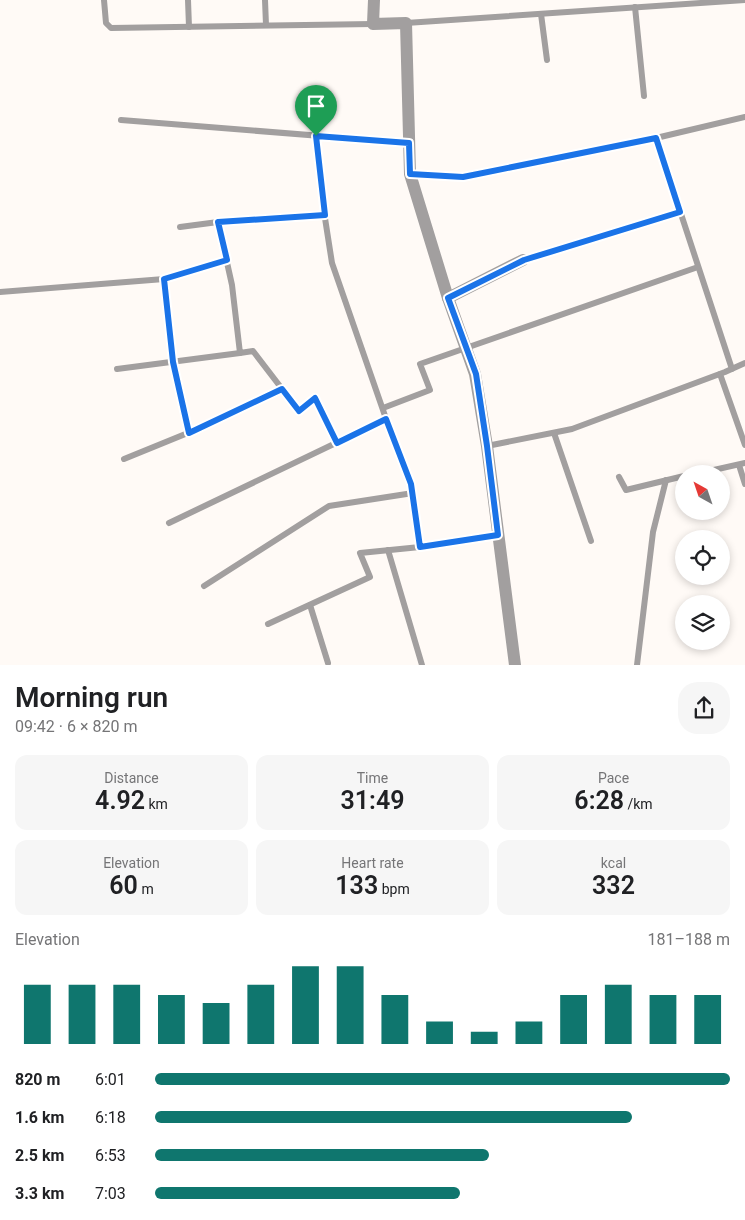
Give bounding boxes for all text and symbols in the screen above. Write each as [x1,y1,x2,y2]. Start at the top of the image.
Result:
pin [295,85,337,136]
icon: arrive [302,92,330,120]
north arrow [675,465,730,520]
map controls [675,465,730,650]
button: locate [675,530,730,585]
button: layers [675,595,730,650]
text: Morning run [15,681,168,714]
button: share [678,682,730,734]
text: 09:42 · 6 × 820 m [15,717,137,736]
text: Distance [104,770,159,786]
text: Time [357,770,388,786]
text: Pace [598,770,629,786]
text: 4.92 [95,786,145,815]
text: 31:49 [341,786,404,815]
text: 6:28 [574,786,624,815]
text: km [145,796,168,812]
text: /km [624,796,653,812]
text: Elevation [103,855,160,871]
text: Heart rate [341,855,404,871]
text: kcal [601,855,626,871]
text: 60 [109,871,138,900]
text: 133 [335,871,378,900]
text: 332 [592,871,635,900]
text: m [138,881,154,897]
text: bpm [378,881,410,897]
text: Elevation [15,930,80,949]
text: 181–188 m [648,930,730,949]
text: 820 m [15,1070,60,1089]
text: 6:01 [95,1070,126,1089]
text: 1.6 km [15,1108,64,1127]
text: 6:18 [95,1108,126,1127]
text: 2.5 km [15,1146,64,1165]
text: 6:53 [95,1146,126,1165]
text: 3.3 km [15,1184,64,1203]
text: 7:03 [95,1184,126,1203]

